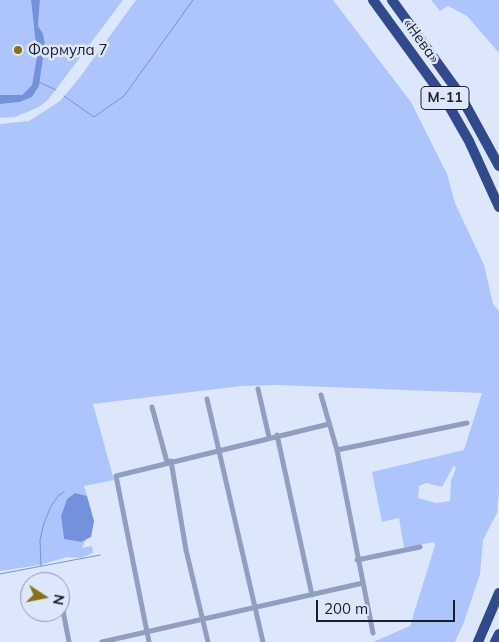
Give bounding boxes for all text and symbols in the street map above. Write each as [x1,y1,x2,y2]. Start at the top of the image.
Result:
street label: «Нева» [399,15,443,67]
place label: Формула 7 [28,41,108,59]
marker: Формула 7 [12,44,24,56]
road number: М-11 [421,86,469,110]
north arrow [20,572,70,622]
scale bar [319,590,458,622]
text: N [49,593,69,607]
text: 200 m [324,599,368,618]

